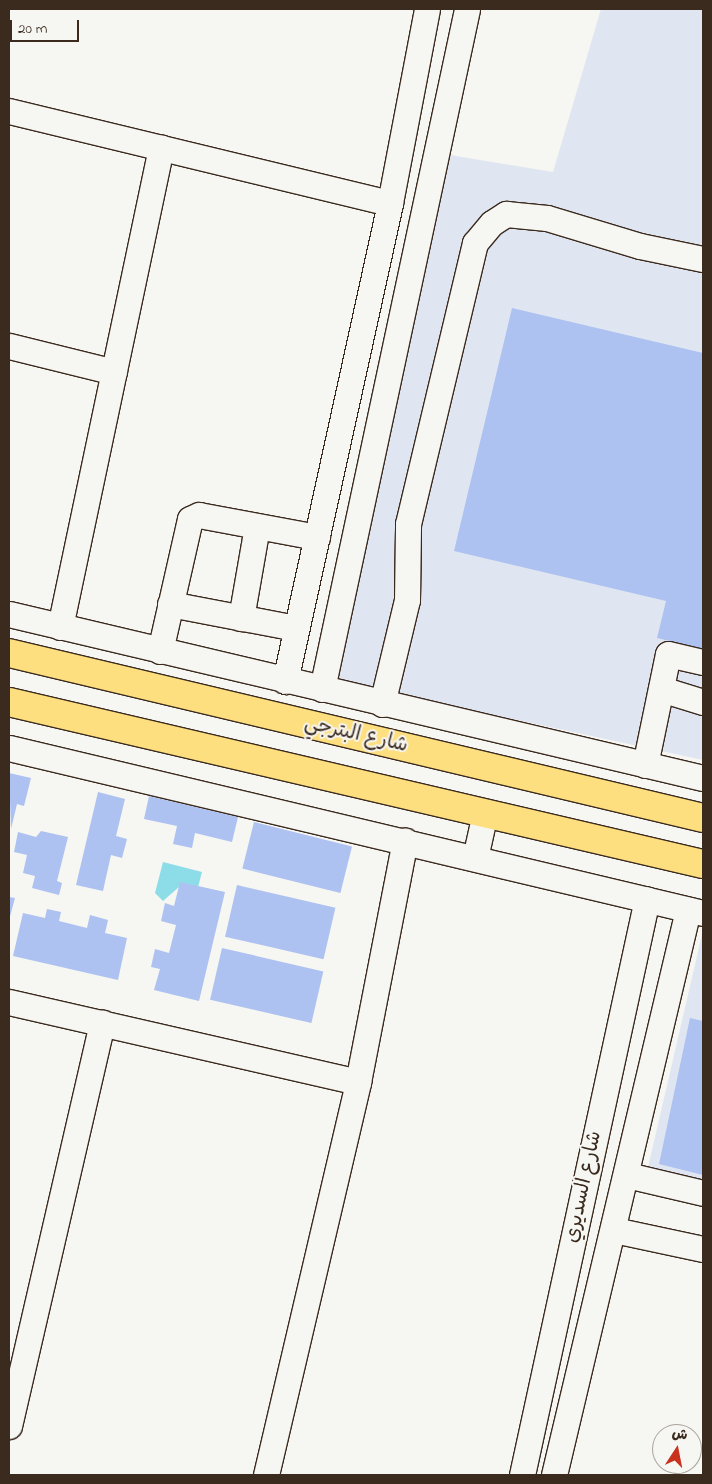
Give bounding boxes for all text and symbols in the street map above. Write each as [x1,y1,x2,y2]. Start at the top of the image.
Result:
scale bar [12,10,81,42]
text: 20 m [18,18,47,40]
street label: شارع البترجي [302,711,410,759]
street label: شارع السديري [560,1129,608,1245]
text: ش [670,1423,689,1447]
north arrow [652,1424,702,1474]

